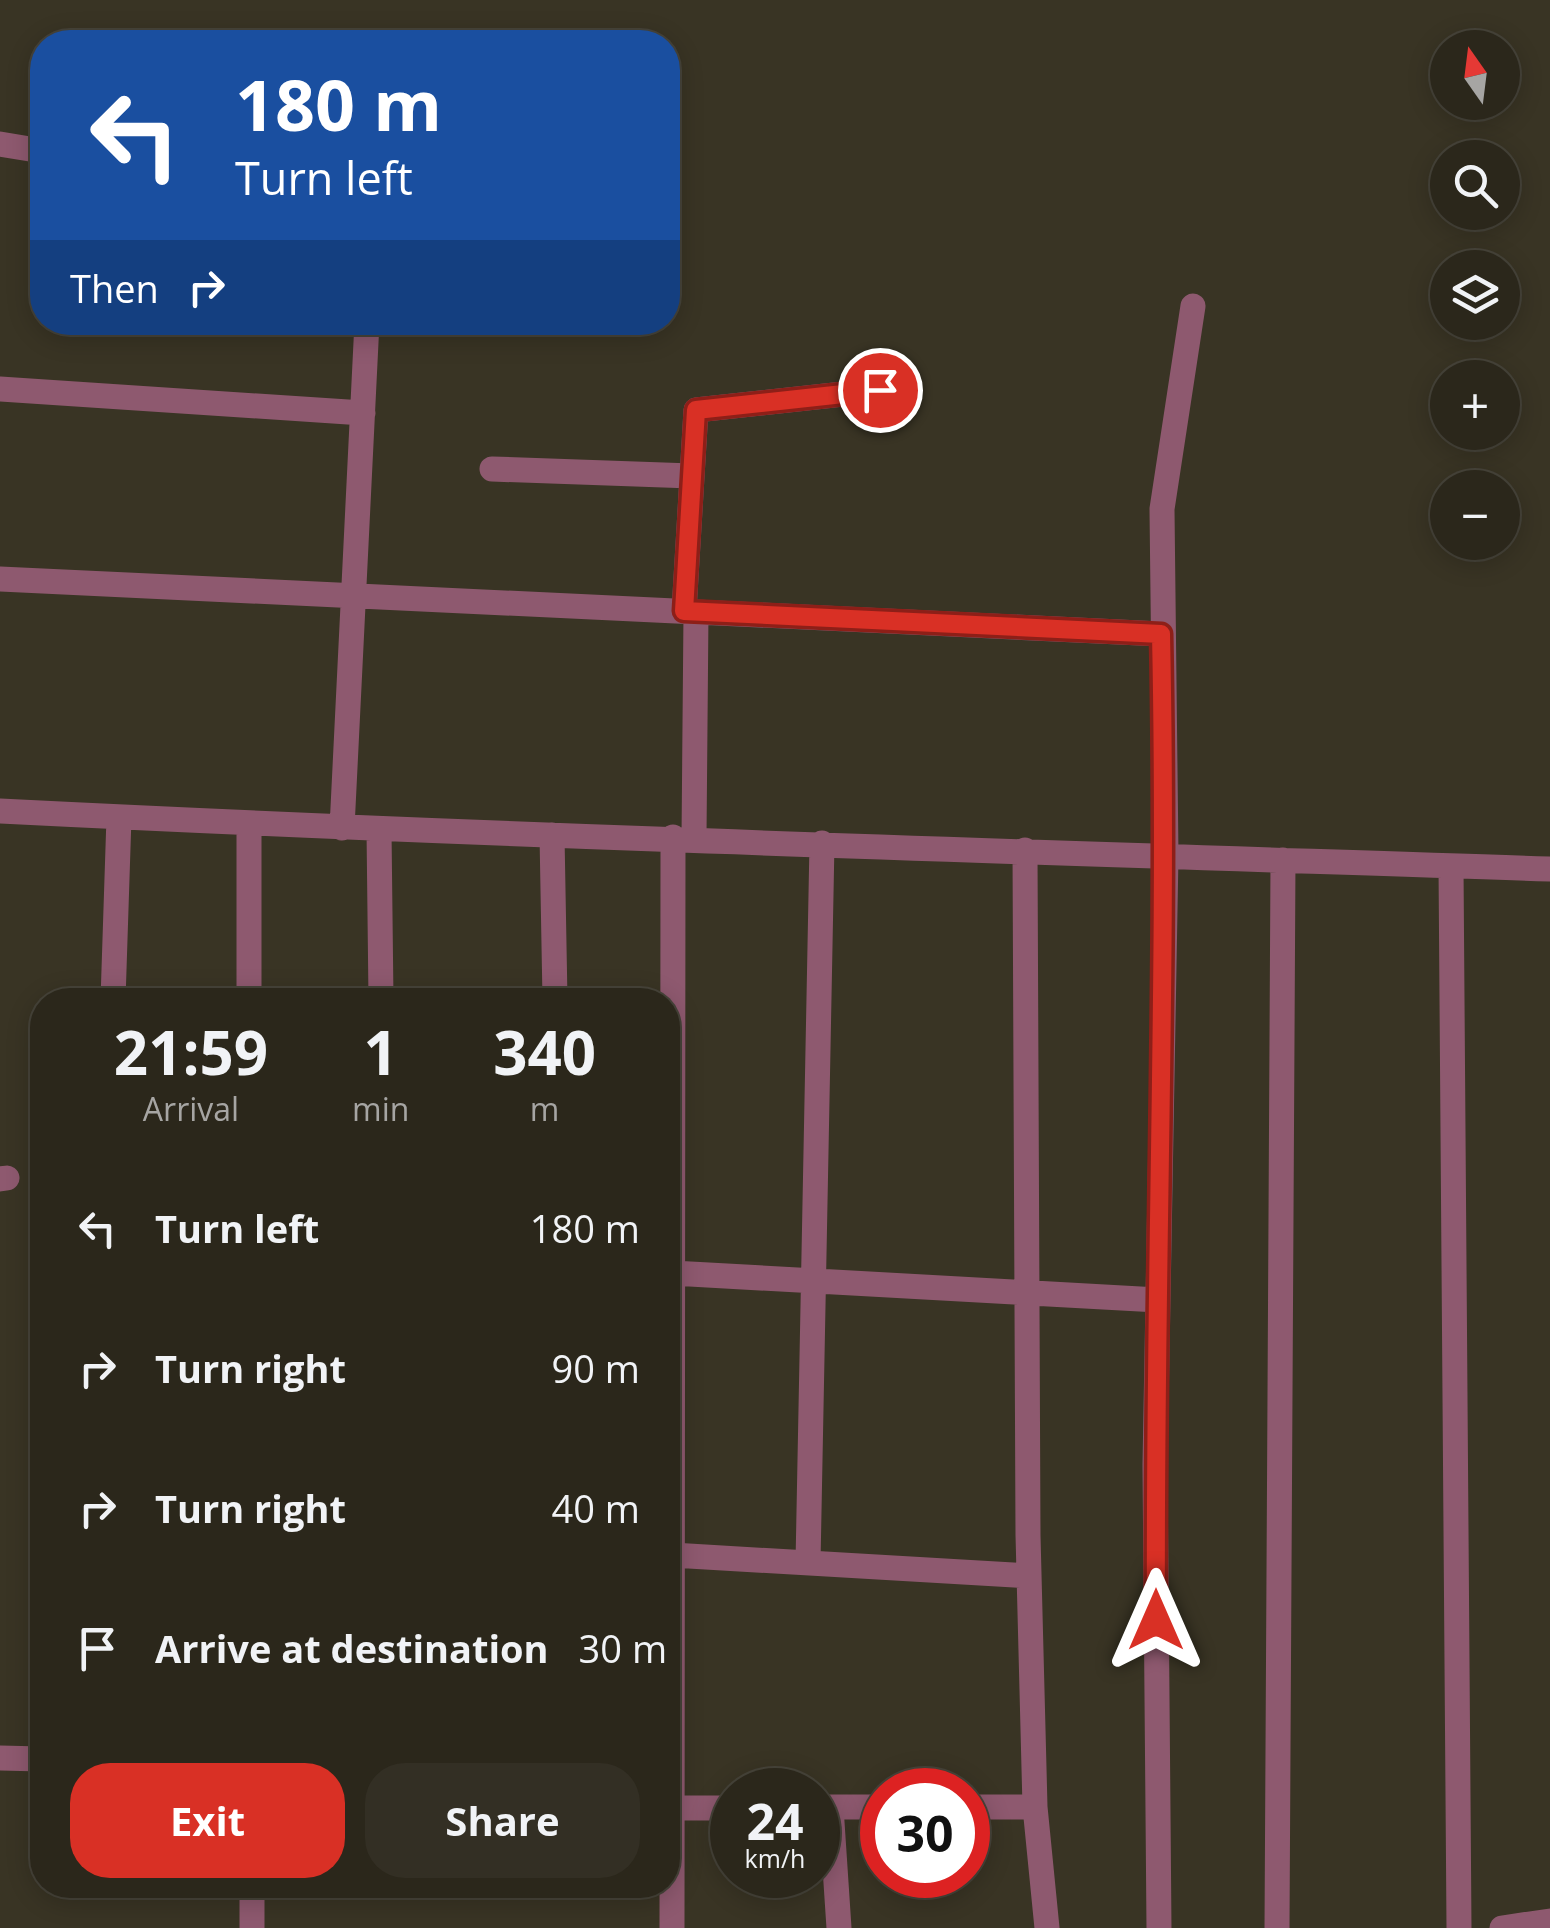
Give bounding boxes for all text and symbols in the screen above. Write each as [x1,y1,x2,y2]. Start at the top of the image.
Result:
north arrow [1430,30,1520,120]
map controls [1430,30,1520,560]
text: 180 m [235,56,442,152]
icon: left [70,70,200,200]
button: search [1430,140,1520,230]
text: Turn left [235,147,413,208]
button: layers [1430,250,1520,340]
icon: right [179,260,234,315]
text: Then [70,262,159,314]
pin [838,348,923,433]
button: + [1430,360,1520,450]
icon: arrive [853,363,908,418]
button: − [1430,470,1520,560]
text: 21:59 [114,1011,268,1093]
text: 1 [364,1011,398,1093]
text: 340 [493,1011,596,1093]
text: Arrival [143,1087,239,1130]
text: min [352,1087,409,1130]
text: m [530,1087,559,1130]
icon: left [70,1201,125,1256]
text: Turn left [155,1202,319,1254]
text: 180 m [530,1202,640,1254]
icon: right [70,1341,125,1396]
text: Turn right [155,1342,346,1394]
text: 90 m [551,1342,640,1394]
icon: right [70,1481,125,1536]
text: Turn right [155,1482,346,1534]
text: 40 m [551,1482,640,1534]
position arrow [1104,1568,1208,1672]
icon: arrive [70,1621,125,1676]
text: Arrive at destination [155,1622,549,1674]
text: 30 m [579,1622,667,1674]
button: Exit [70,1763,345,1878]
button: Share [365,1763,640,1878]
speed limit sign: 30 [860,1768,990,1898]
text: 24 [746,1787,804,1855]
text: km/h [745,1841,805,1875]

